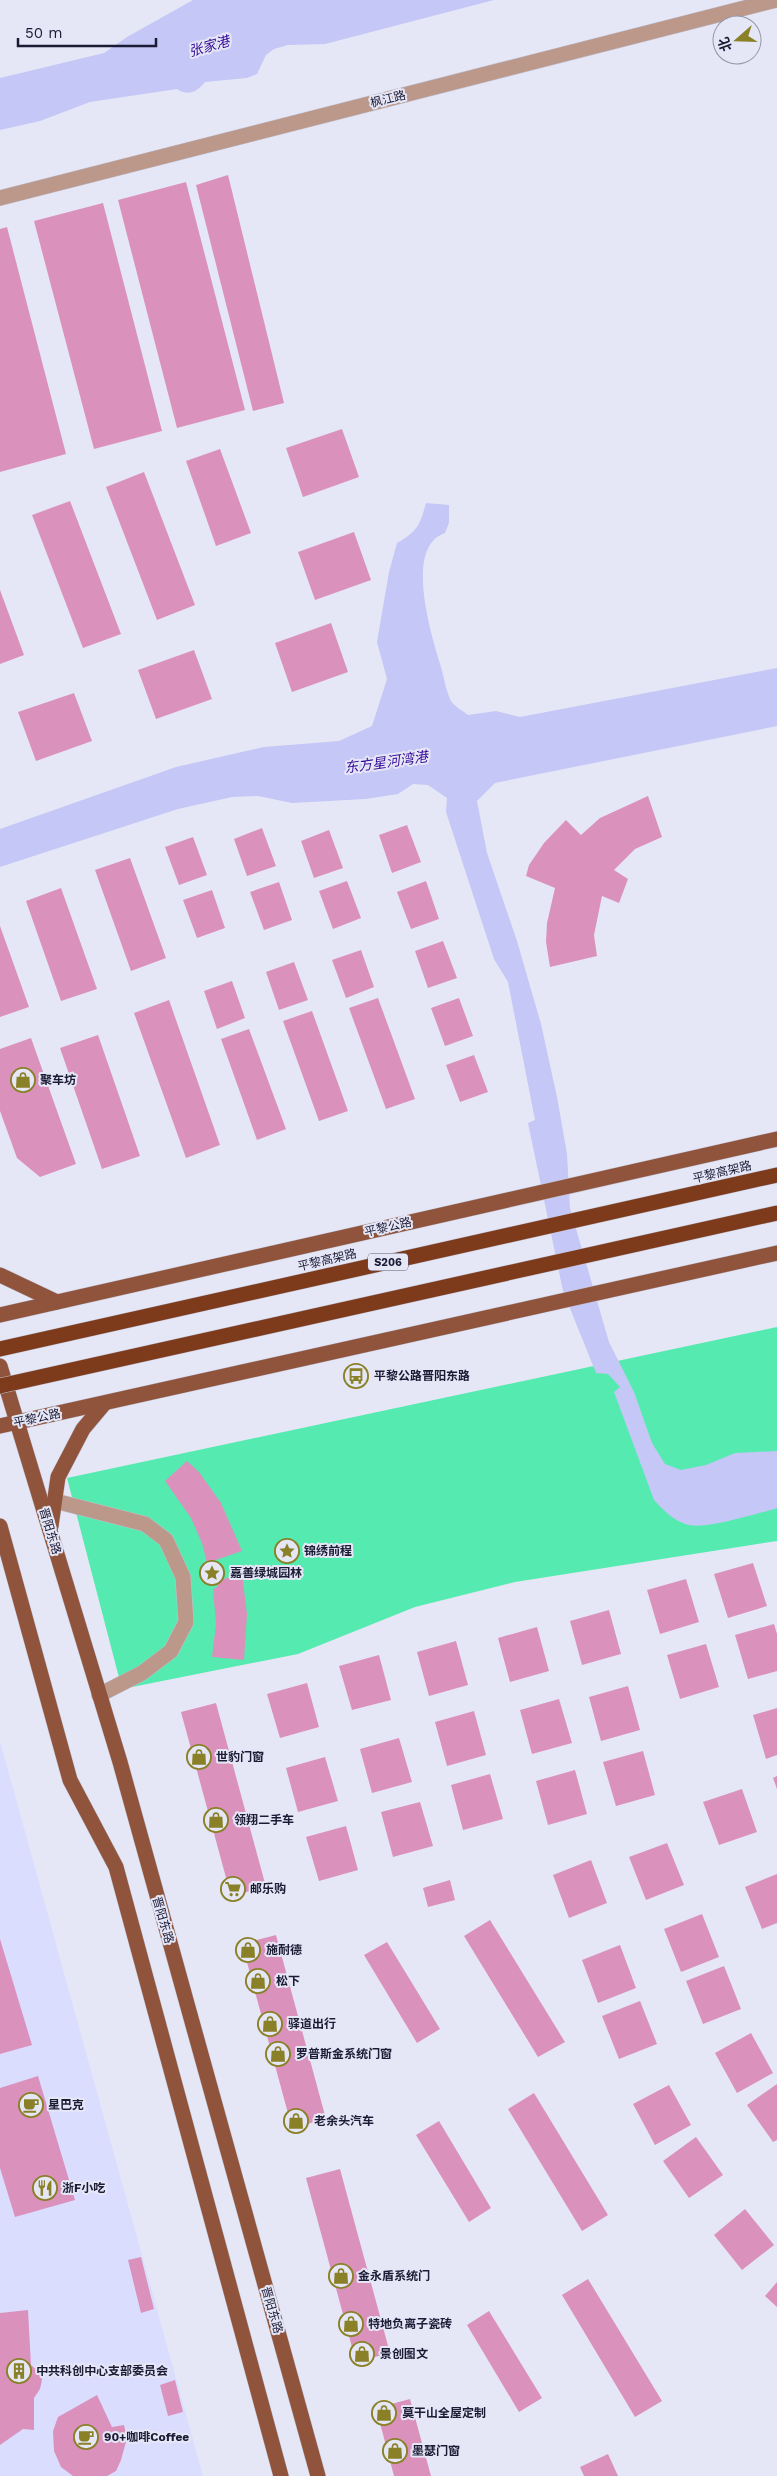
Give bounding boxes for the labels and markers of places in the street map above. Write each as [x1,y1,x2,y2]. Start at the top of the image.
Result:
shop icon: 聚车坊 [10,1067,36,1093]
place label: 聚车坊 [40,1073,76,1087]
bus stop icon: 平黎公路晋阳东路 [343,1363,369,1389]
place label: 平黎公路晋阳东路 [374,1369,470,1383]
place icon: 锦绣前程 [274,1538,300,1564]
place label: 锦绣前程 [304,1544,352,1558]
place icon: 嘉善绿城园林 [199,1560,225,1586]
place label: 嘉善绿城园林 [230,1566,302,1580]
shop icon: 世豹门窗 [186,1744,212,1770]
place label: 世豹门窗 [216,1750,264,1764]
shop icon: 领翔二手车 [203,1807,229,1833]
place label: 领翔二手车 [234,1813,294,1827]
supermarket icon: 邮乐购 [220,1876,246,1902]
place label: 邮乐购 [250,1882,286,1896]
shop icon: 施耐德 [235,1937,261,1963]
place label: 施耐德 [266,1943,302,1957]
shop icon: 松下 [245,1968,271,1994]
place label: 松下 [276,1974,300,1988]
shop icon: 驿道出行 [257,2011,283,2037]
place label: 驿道出行 [288,2017,336,2031]
shop icon: 罗普斯金系统门窗 [265,2041,291,2067]
place label: 罗普斯金系统门窗 [296,2047,392,2061]
cafe icon: 星巴克 [18,2092,44,2118]
place label: 星巴克 [48,2098,84,2112]
shop icon: 老余头汽车 [283,2108,309,2134]
place label: 老余头汽车 [314,2114,374,2128]
restaurant icon: 浙F小吃 [32,2175,58,2201]
place label: 浙F小吃 [62,2181,105,2195]
shop icon: 金永盾系统门 [328,2263,354,2289]
place label: 金永盾系统门 [358,2269,430,2283]
shop icon: 特地负离子瓷砖 [338,2311,364,2337]
place label: 特地负离子瓷砖 [368,2317,452,2331]
shop icon: 景创图文 [349,2341,375,2367]
place label: 景创图文 [380,2347,428,2361]
building icon: 中共科创中心支部委员会 [6,2358,32,2384]
place label: 中共科创中心支部委员会 [36,2364,168,2378]
shop icon: 莫干山全屋定制 [371,2400,397,2426]
place label: 莫干山全屋定制 [402,2406,486,2420]
cafe icon: 90+咖啡Coffee [73,2424,99,2450]
place label: 90+咖啡Coffee [104,2430,189,2444]
shop icon: 墨瑟门窗 [382,2438,408,2464]
place label: 墨瑟门窗 [412,2444,460,2458]

